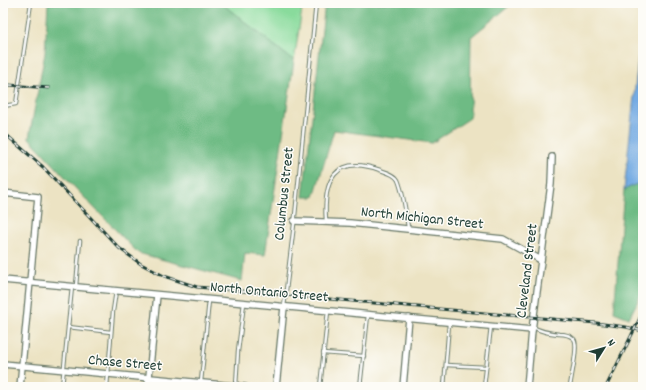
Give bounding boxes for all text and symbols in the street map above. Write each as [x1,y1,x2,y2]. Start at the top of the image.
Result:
street label: Columbus Street [269,146,301,242]
street label: North Michigan Street [360,202,485,236]
street label: Cleveland Street [511,222,545,319]
street label: North Ontario Street [209,277,329,309]
north arrow [584,328,624,368]
text: N [602,336,619,351]
street label: Chase Street [87,350,163,378]

